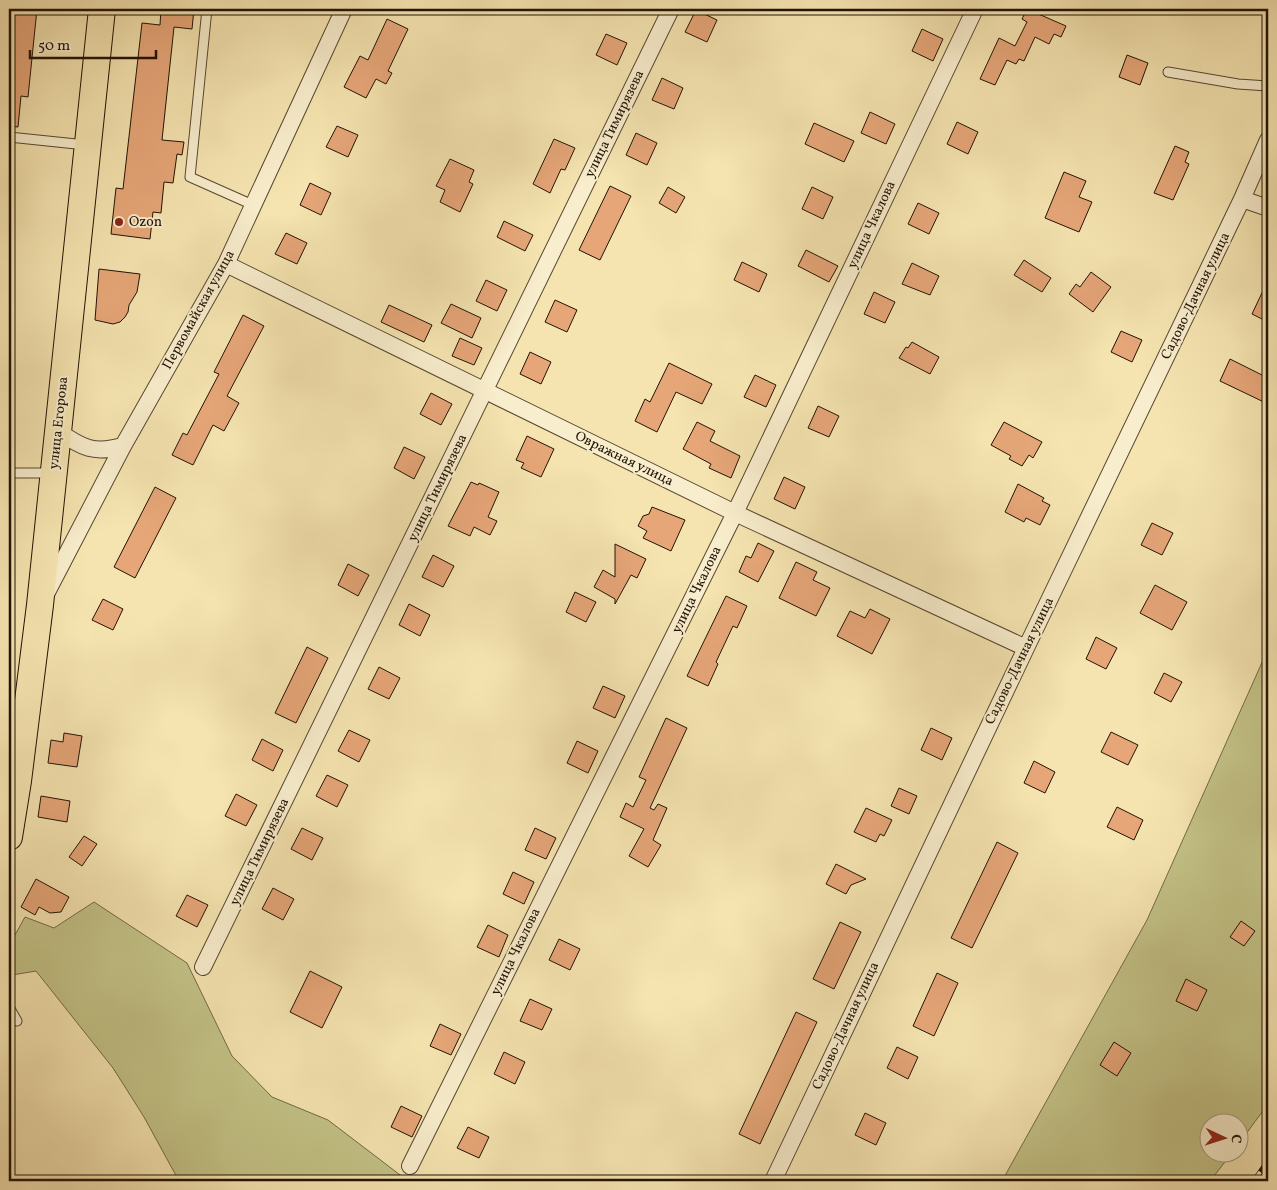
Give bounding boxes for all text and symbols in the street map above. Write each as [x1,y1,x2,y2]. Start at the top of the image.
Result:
scale bar [30,28,156,60]
text: 50 m [38,36,70,57]
street label: улица Тимирязева [581,67,649,181]
street label: улица Чкалова [843,178,901,272]
place label: Ozon [129,213,162,232]
marker: Ozon [113,216,125,228]
street label: Садово-Дачная улица [1157,229,1235,363]
street label: Первомайская улица [158,247,240,373]
street label: улица Егорова [45,376,73,470]
street label: Овражная улица [572,427,676,491]
street label: улица Тимирязева [404,431,472,545]
street label: улица Чкалова [668,543,726,637]
street label: Садово-Дачная улица [981,594,1059,728]
street label: улица Тимирязева [226,795,294,909]
street label: улица Чкалова [487,905,545,999]
street label: Садово-Дачная улица [808,959,884,1093]
north arrow [1200,1112,1250,1162]
text: С [1226,1134,1245,1144]

